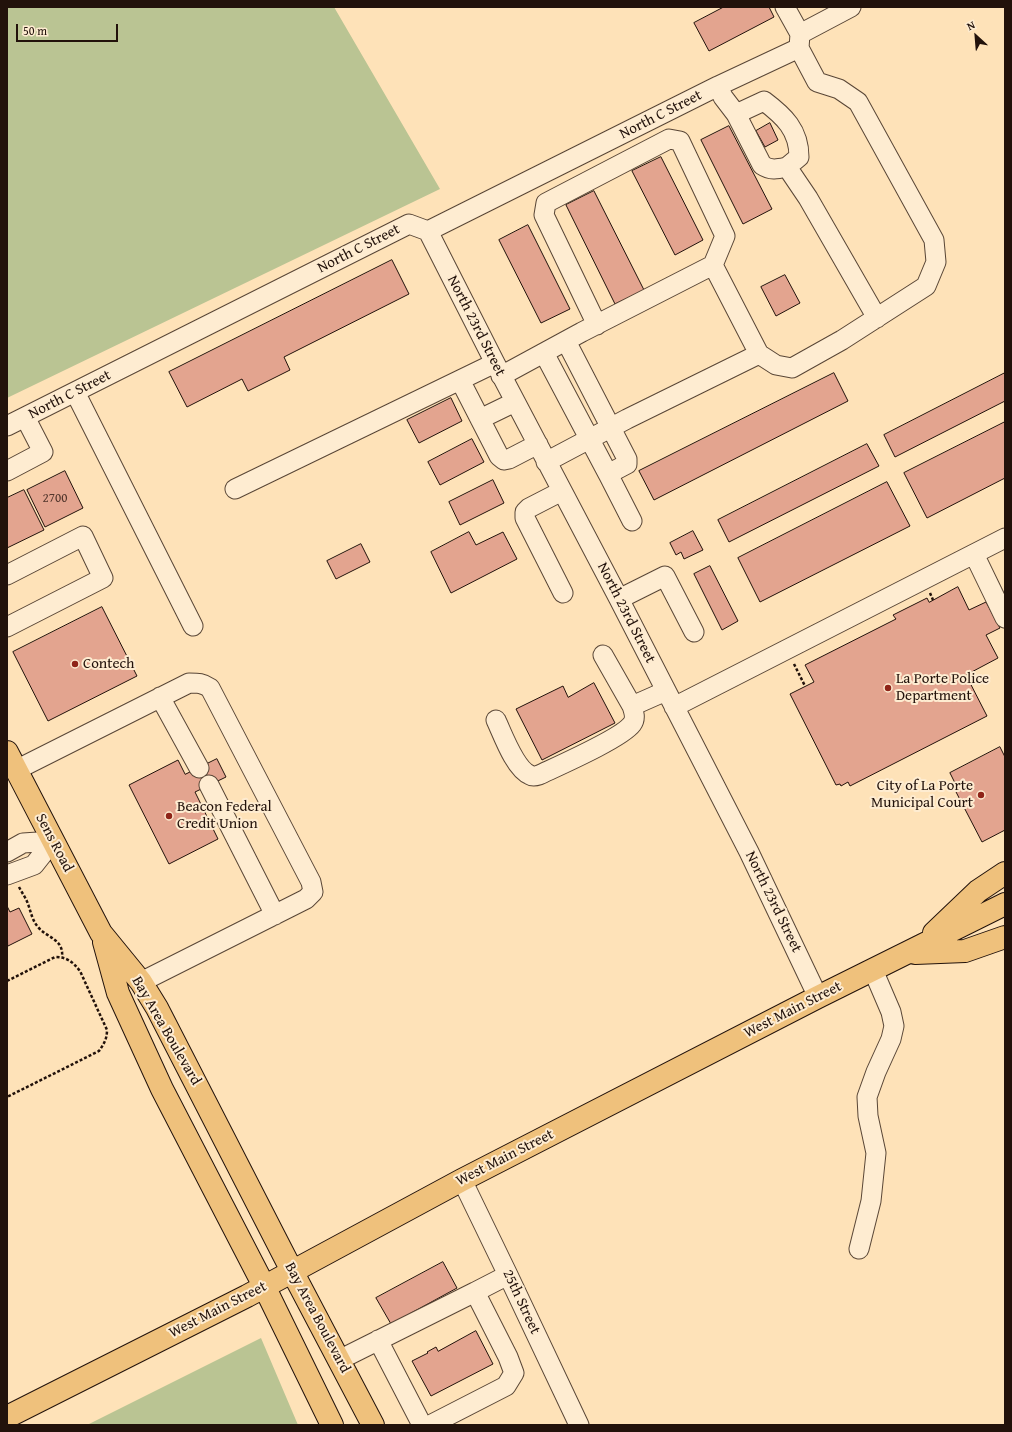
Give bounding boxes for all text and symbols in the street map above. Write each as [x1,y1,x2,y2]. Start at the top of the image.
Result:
scale bar [18,16,120,42]
north arrow [956,16,996,56]
text: N [964,16,978,34]
text: 50 m [23,22,47,39]
street label: North C Street [617,87,705,143]
street label: North C Street [315,221,403,277]
street label: North 23rd Street [443,273,509,379]
street label: North C Street [26,367,114,423]
house number: 2700 [42,491,68,507]
street label: North 23rd Street [593,560,659,666]
place label: Contech [83,655,134,673]
marker: Contech [70,659,80,669]
place label: La Porte Police Department [896,670,989,705]
marker: La Porte Police Department [883,683,893,693]
place label: City of La Porte Municipal Court [871,777,973,812]
marker: City of La Porte Municipal Court [976,790,986,800]
place label: Beacon Federal Credit Union [177,798,272,833]
street label: Sens Road [31,811,77,875]
marker: Beacon Federal Credit Union [164,811,174,821]
street label: North 23rd Street [741,848,805,956]
street label: Bay Area Boulevard [128,973,204,1089]
street label: West Main Street [741,978,845,1042]
street label: West Main Street [453,1126,557,1190]
street label: Bay Area Boulevard [280,1260,354,1376]
street label: 25th Street [498,1267,544,1337]
street label: West Main Street [166,1278,270,1342]

